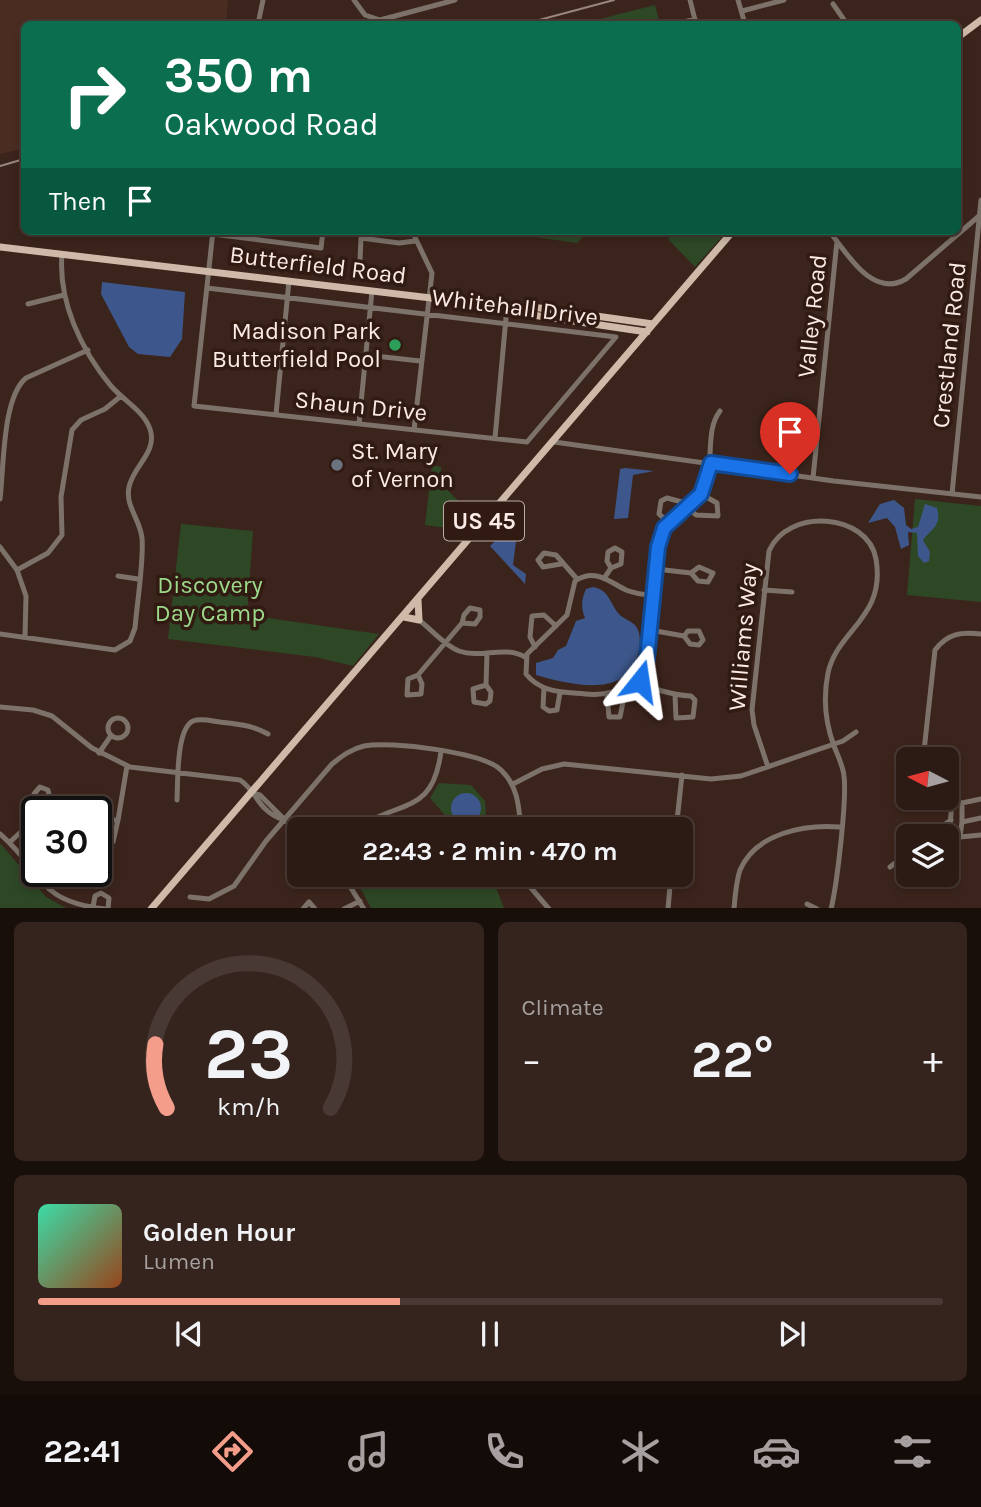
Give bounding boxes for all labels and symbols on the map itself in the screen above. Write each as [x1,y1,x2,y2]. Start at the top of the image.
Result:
street label: Butterfield Road [228,240,408,290]
street label: Valley Road [792,253,832,379]
street label: Crestland Road [926,261,972,429]
street label: Whitehall Drive [430,283,600,331]
place label: Madison Park Butterfield Pool [212,317,381,373]
marker: Madison Park Butterfield Pool [387,337,403,353]
street label: Shaun Drive [293,385,429,427]
pin [760,402,820,474]
place label: St. Mary of Vernon [351,437,454,493]
marker: St. Mary of Vernon [329,457,345,473]
road number: US 45 [444,502,524,540]
street label: Williams Way [723,562,763,712]
park label: Discovery Day Camp [155,571,265,627]
position arrow [603,644,677,718]
north arrow [896,747,959,810]
speed limit sign: 30 [21,796,112,887]

